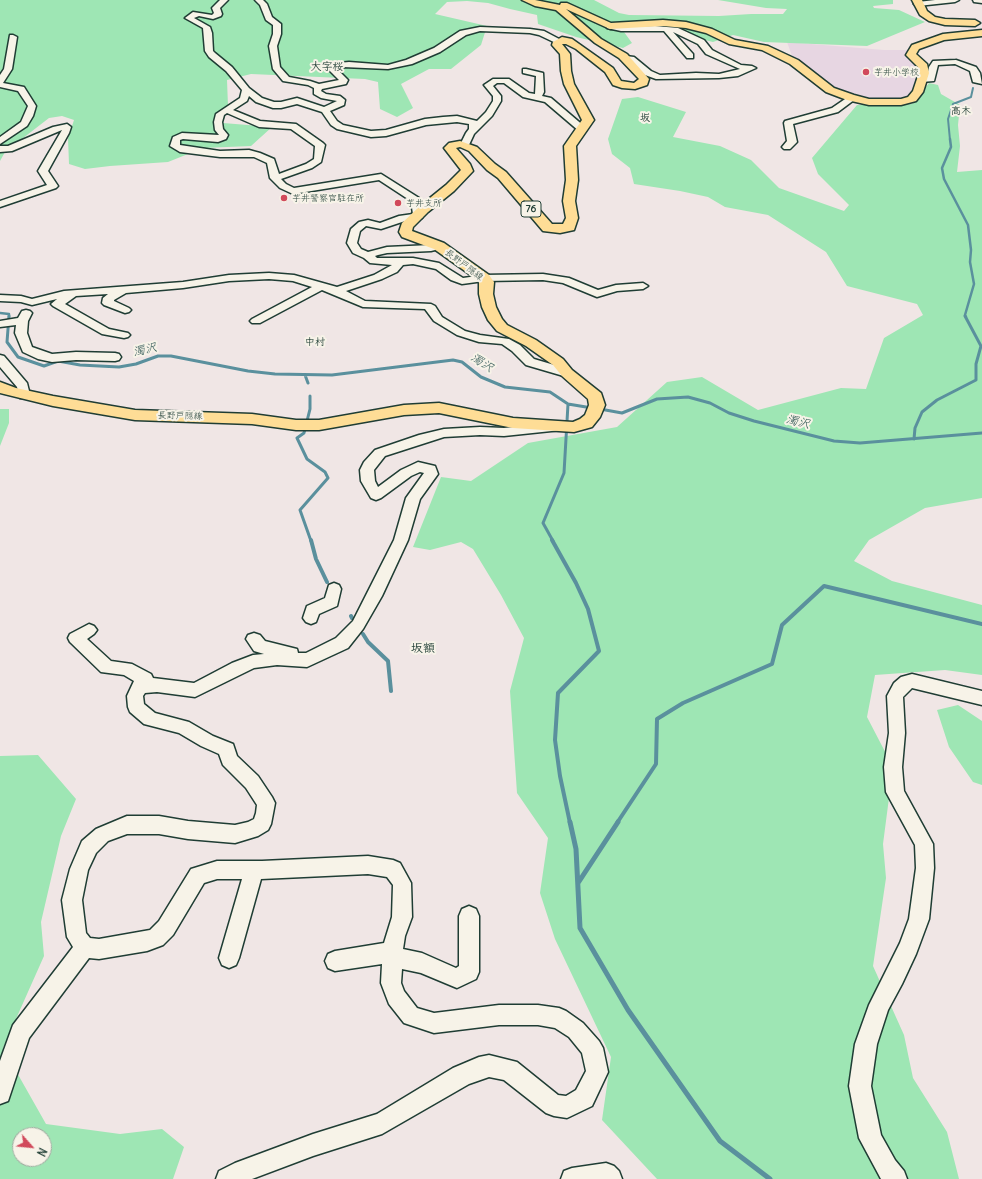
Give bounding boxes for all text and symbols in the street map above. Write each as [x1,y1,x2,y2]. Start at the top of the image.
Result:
district label: 大字桜 [311,60,343,74]
marker: 芋井小学校 [861,67,871,77]
place label: 芋井小学校 [874,67,919,77]
district label: 高木 [951,105,971,117]
district label: 坂 [640,112,650,124]
marker: 芋井警察官駐在所 [279,193,289,203]
place label: 芋井警察官駐在所 [292,193,364,203]
marker: 芋井支所 [393,198,403,208]
place label: 芋井支所 [406,198,442,208]
road number: 76 [521,201,541,217]
street label: 長野戸隠線 [443,247,485,283]
district label: 中村 [305,336,325,348]
water label: 濁沢 [132,340,158,360]
water label: 濁沢 [468,350,496,376]
street label: 長野戸隠線 [157,410,203,422]
water label: 濁沢 [785,412,811,432]
district label: 坂額 [411,642,435,656]
north arrow [12,1127,52,1167]
text: N [34,1145,50,1159]

